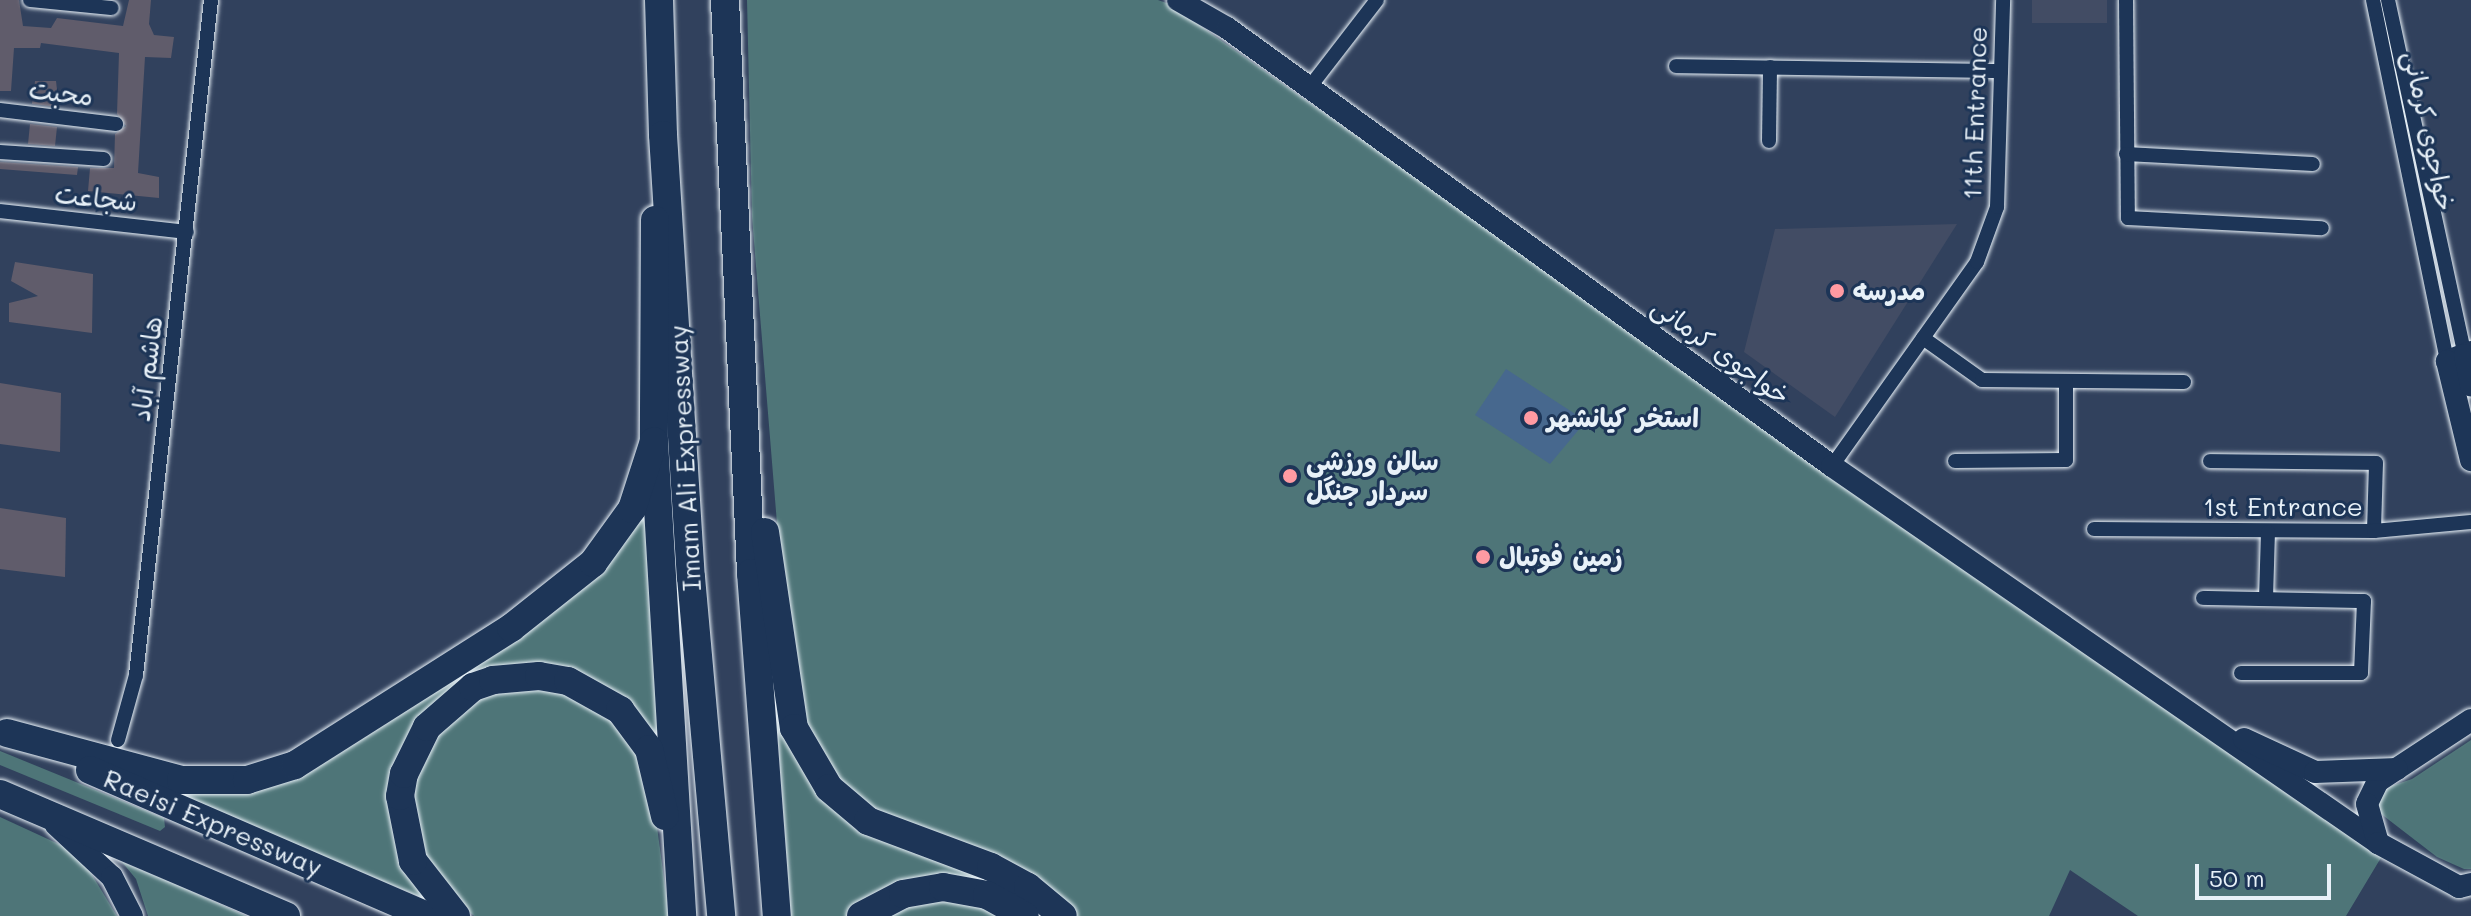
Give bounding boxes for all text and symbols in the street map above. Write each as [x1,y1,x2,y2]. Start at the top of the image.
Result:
street label: 11th Entrance [1956,26,1994,200]
street label: خواجوی کرمانی [2397,48,2461,214]
street label: محبت [27,74,95,112]
street label: شجاعت [53,178,139,218]
place label: مدرسه [1853,275,1925,307]
marker: مدرسه [1828,282,1846,300]
street label: خواجوی کرمانی [1646,291,1796,411]
street label: هاشم آباد [125,315,169,423]
street label: Imam Ali Expressway [662,324,708,592]
place label: استخر کیانشهر [1547,402,1699,434]
marker: استخر کیانشهر [1522,409,1540,427]
place label: سالن ورزشی سردار جنگل [1306,445,1439,506]
marker: سالن ورزشی سردار جنگل [1281,467,1299,485]
street label: 1st Entrance [2203,491,2363,523]
place label: زمین فوتبال [1499,541,1622,573]
marker: زمین فوتبال [1474,548,1492,566]
street label: Raeisi Expressway [99,763,327,883]
scale bar [2199,848,2335,898]
text: 50 m [2209,862,2265,893]

